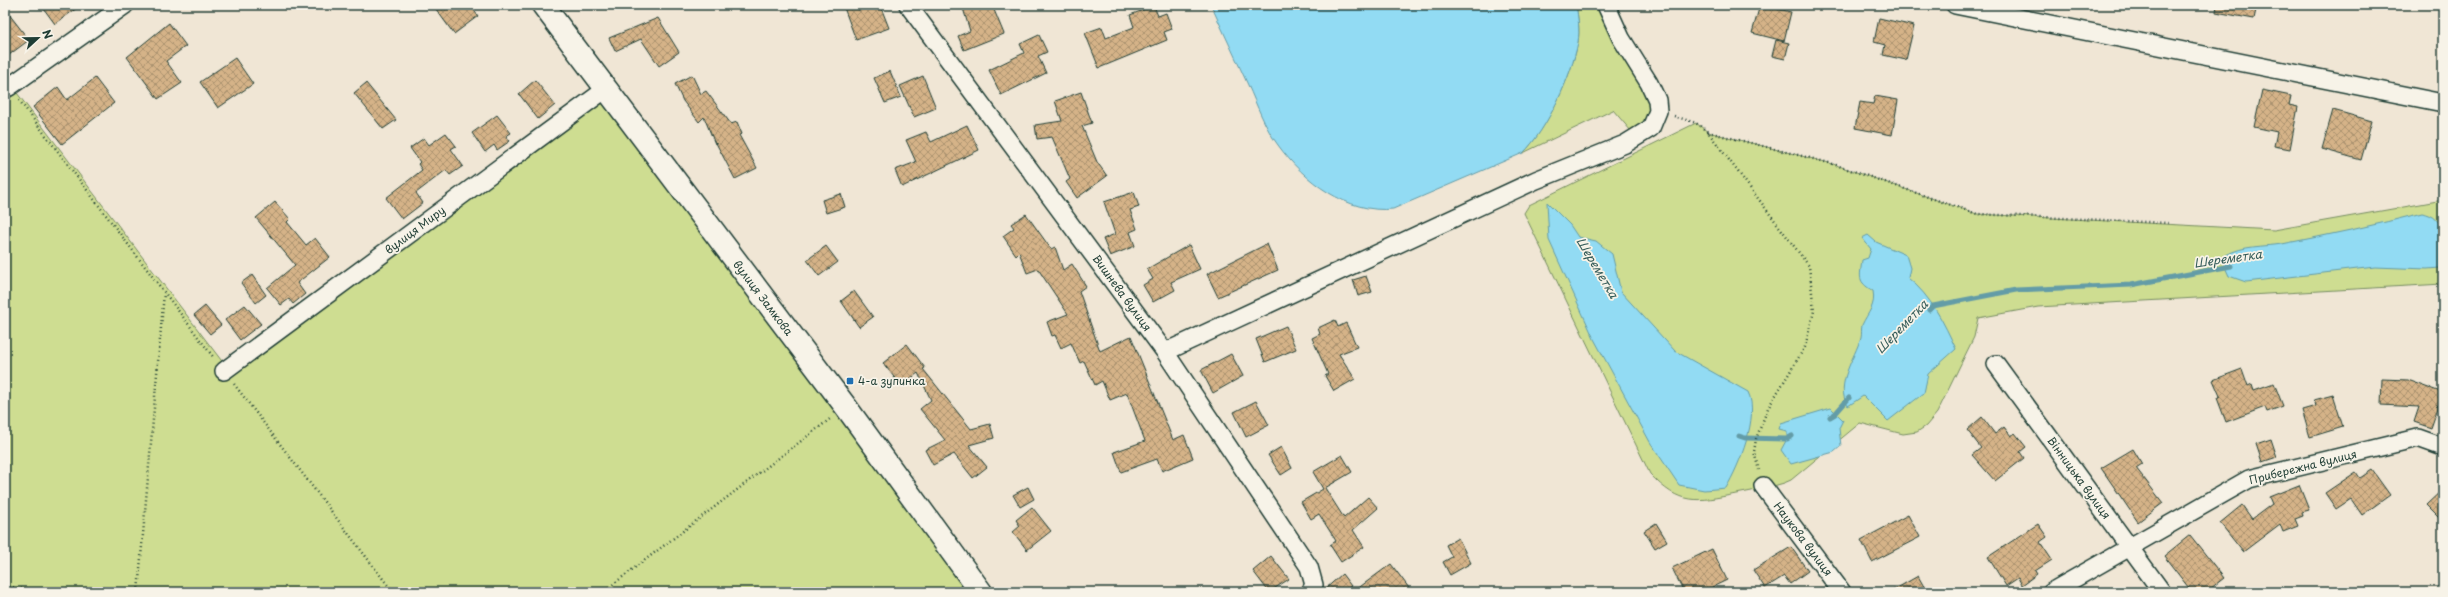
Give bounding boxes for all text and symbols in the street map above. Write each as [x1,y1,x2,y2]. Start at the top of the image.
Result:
north arrow [18,18,58,58]
text: N [38,27,57,42]
street label: вулиця Миру [381,201,448,258]
water label: Шереметка [1573,234,1623,302]
water label: Шереметка [2193,244,2263,272]
street label: Вишнева вулиця [1089,251,1156,335]
street label: вулиця Замкова [729,256,797,339]
water label: Шереметка [1871,295,1932,357]
place label: 4-а зупинка [858,372,925,389]
marker: 4-а зупинка [845,376,855,386]
street label: Вінницька вулиця [2044,433,2115,523]
street label: Прибережна вулиця [2247,445,2359,488]
street label: Наукова вулиця [1770,498,1837,579]

